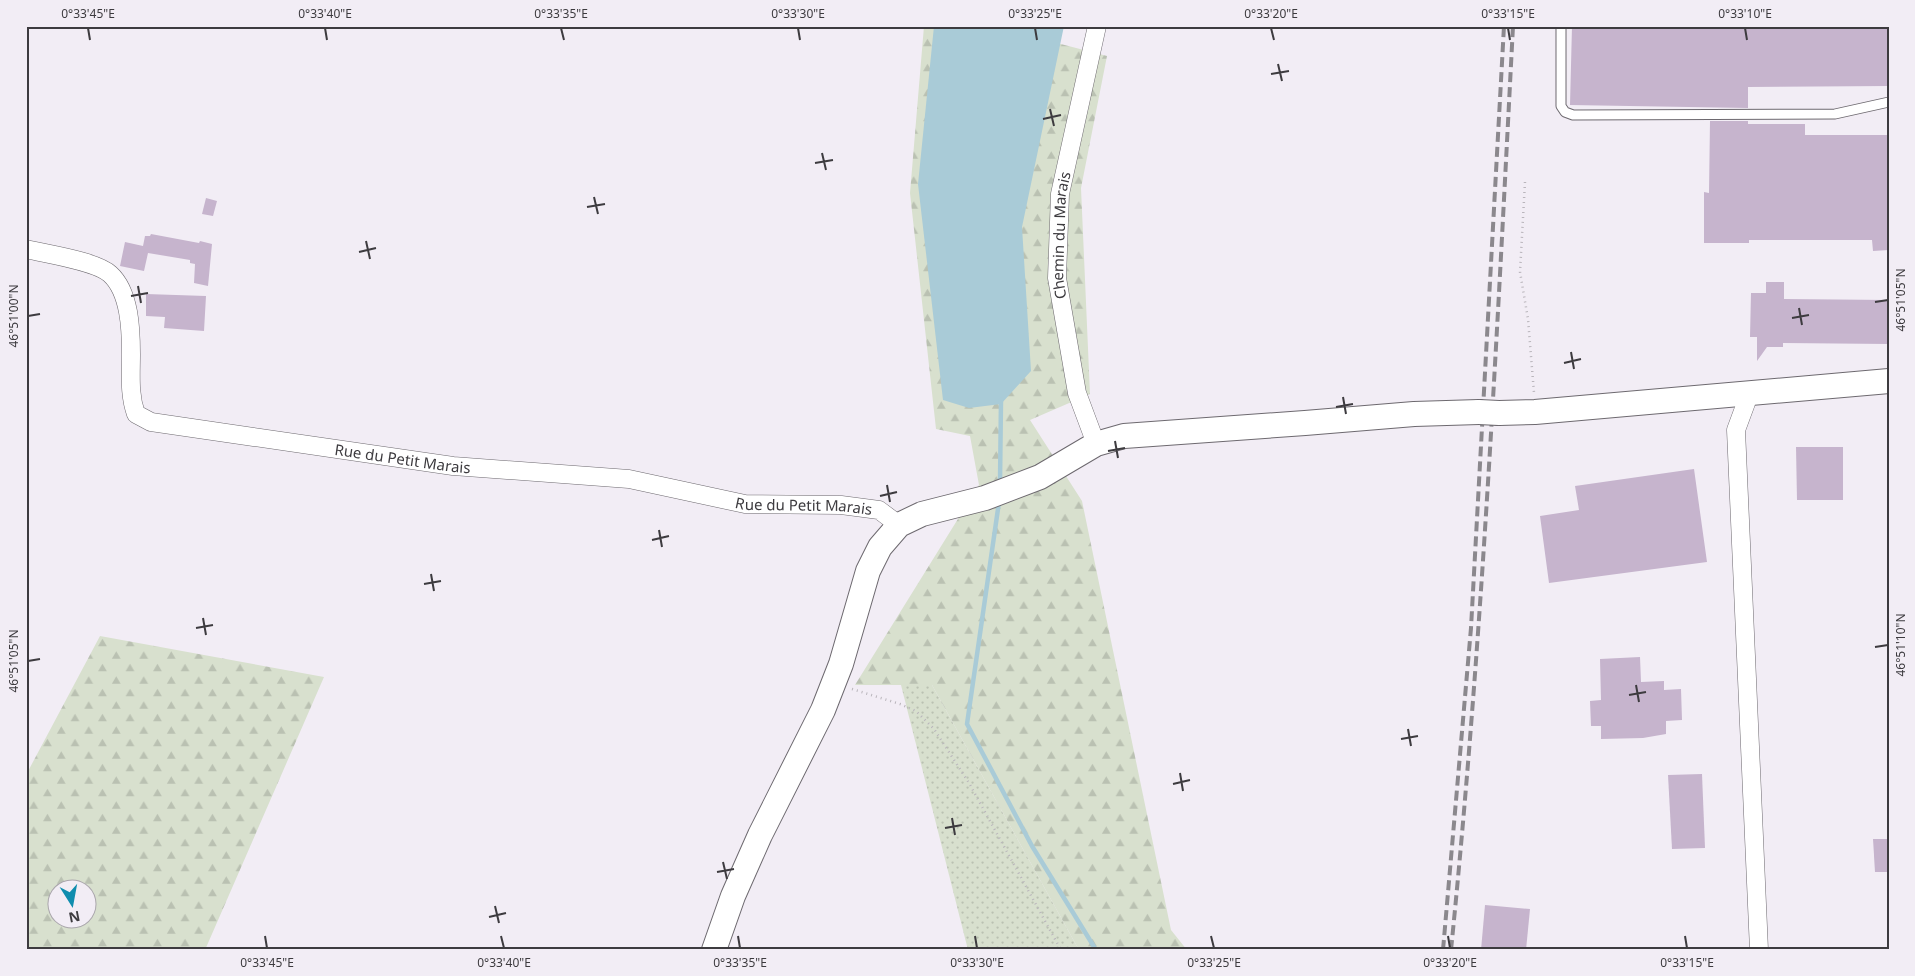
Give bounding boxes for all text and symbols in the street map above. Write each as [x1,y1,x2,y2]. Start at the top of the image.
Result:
text: 0°33'45"E [61,5,115,22]
text: 0°33'40"E [298,5,352,22]
text: 0°33'35"E [534,5,588,22]
text: 0°33'30"E [771,5,825,22]
text: 0°33'25"E [1008,5,1062,22]
text: 0°33'20"E [1244,5,1298,22]
text: 0°33'15"E [1481,5,1535,22]
text: 0°33'10"E [1718,5,1772,22]
street label: Chemin du Marais [1047,170,1075,301]
text: 46°51'05"N [1892,268,1909,332]
text: 46°51'00"N [5,284,22,348]
street label: Rue du Petit Marais [333,439,471,477]
street label: Rue du Petit Marais [734,492,873,519]
text: 46°51'10"N [1892,613,1909,677]
text: 46°51'05"N [5,629,22,693]
north arrow [48,878,98,928]
text: N [67,907,82,928]
text: 0°33'45"E [240,954,294,971]
text: 0°33'40"E [477,954,531,971]
text: 0°33'35"E [713,954,767,971]
text: 0°33'30"E [950,954,1004,971]
text: 0°33'25"E [1187,954,1241,971]
text: 0°33'20"E [1423,954,1477,971]
text: 0°33'15"E [1660,954,1714,971]

